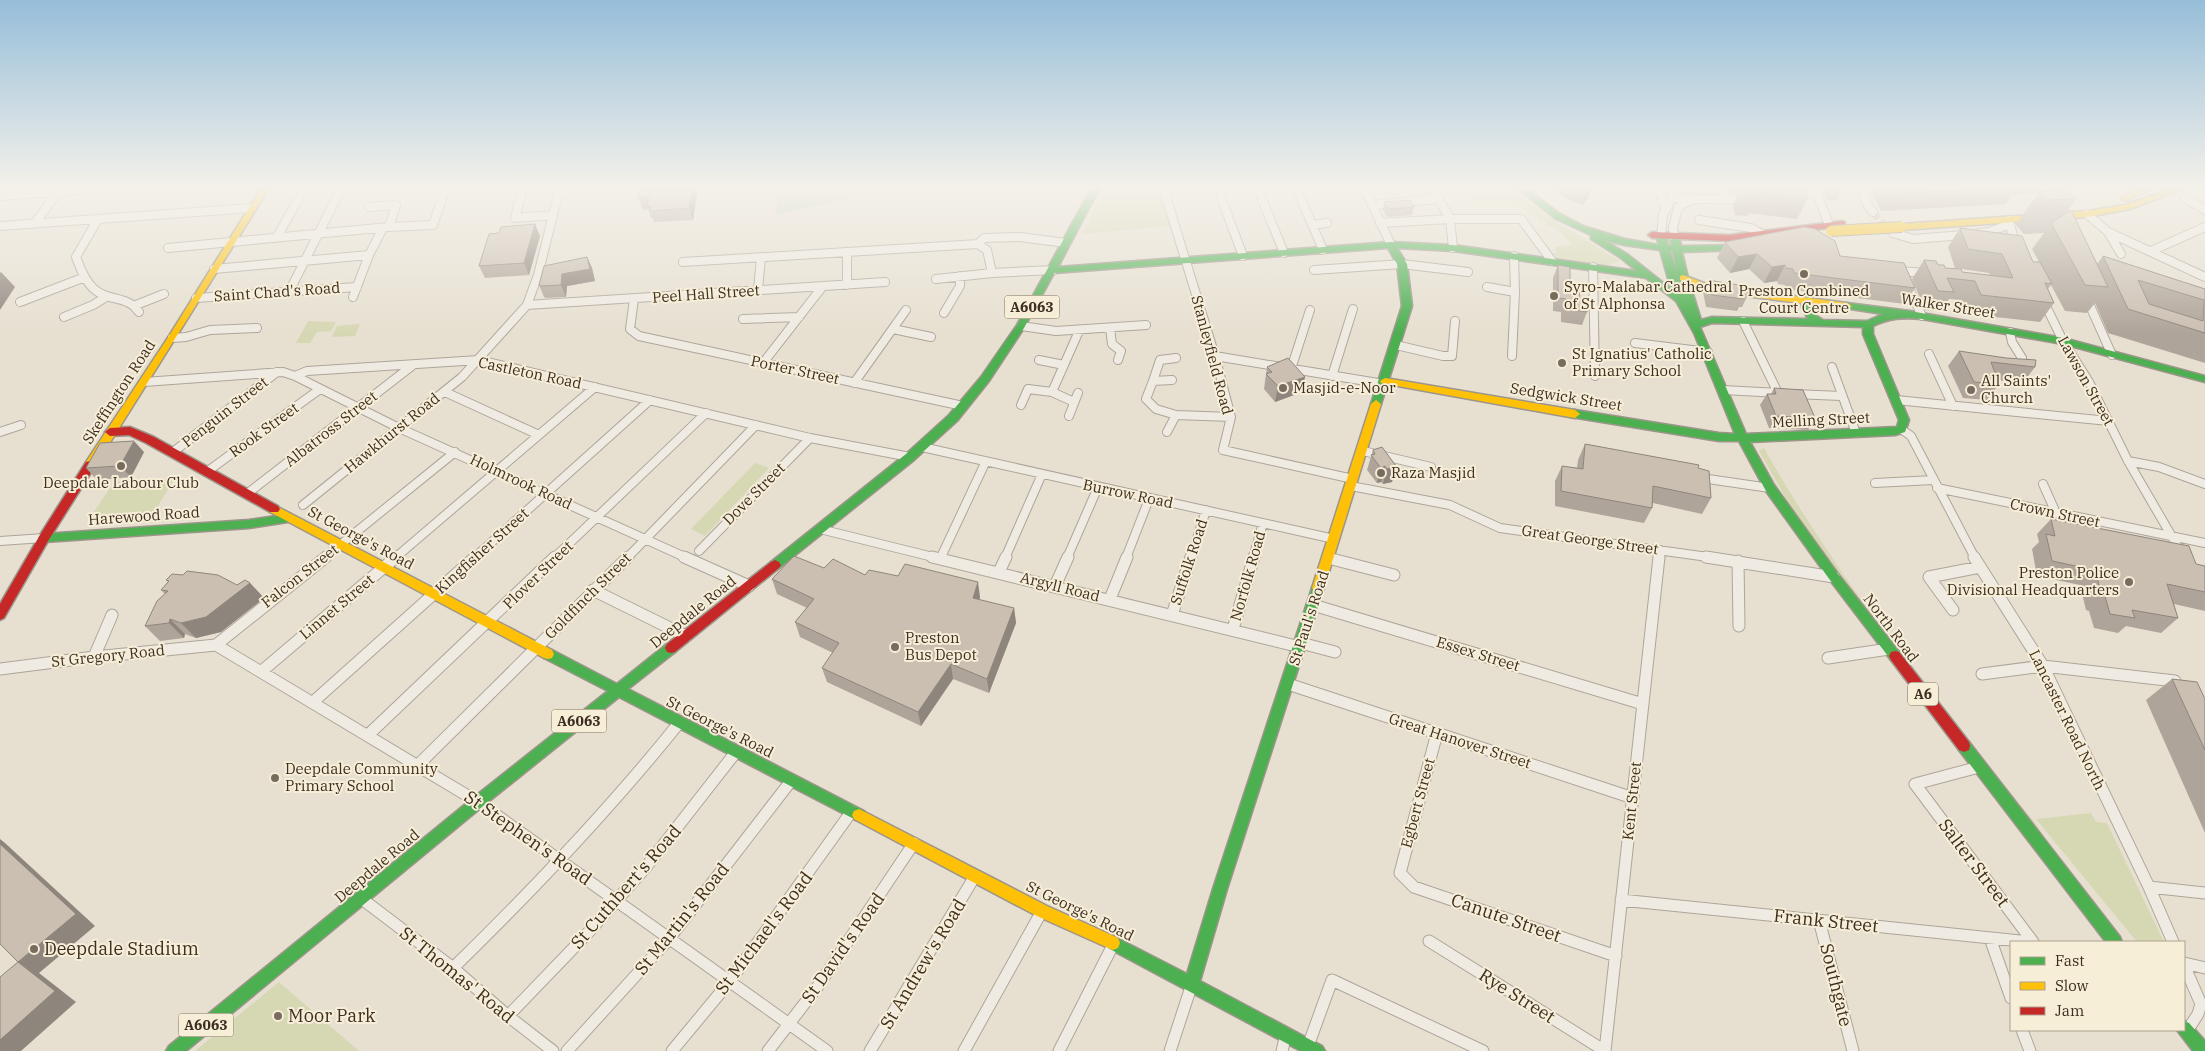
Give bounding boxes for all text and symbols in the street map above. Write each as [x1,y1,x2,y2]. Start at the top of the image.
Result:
marker: Preston Combined Court Centre [1798,268,1810,280]
place label: Syro-Malabar Cathedral of St Alphonsa [1564,277,1732,313]
street label: Saint Chad's Road [213,278,341,305]
street label: Peel Hall Street [652,280,760,307]
place label: Preston Combined Court Centre [1739,281,1869,317]
street label: Walker Street [1900,289,1997,322]
marker: Syro-Malabar Cathedral of St Alphonsa [1548,290,1560,302]
street label: Stanleyfield Road [1187,293,1238,417]
road number: A6063 [1004,296,1060,318]
street label: Lawson Street [2054,333,2119,429]
street label: Skeffington Road [78,336,159,447]
place label: St Ignatius' Catholic Primary School [1572,344,1712,380]
street label: Porter Street [749,351,841,388]
street label: Castleton Road [477,352,584,393]
marker: St Ignatius' Catholic Primary School [1556,357,1568,369]
place label: All Saints' Church [1981,371,2051,407]
street label: Penguin Street [178,372,272,451]
place label: Masjid-e-Noor [1293,378,1396,397]
street label: Sedgwick Street [1509,378,1623,415]
marker: Masjid-e-Noor [1277,382,1289,394]
marker: All Saints' Church [1965,384,1977,396]
street label: Albatross Street [281,387,381,471]
street label: Hawkhurst Road [340,388,443,477]
street label: Rook Street [225,398,302,461]
street label: Melling Street [1771,407,1871,432]
street label: Holmrook Road [467,450,575,514]
street label: Dove Street [718,458,789,529]
marker: Deepdale Labour Club [115,460,127,472]
place label: Raza Masjid [1391,463,1476,482]
marker: Raza Masjid [1375,467,1387,479]
place label: Deepdale Labour Club [43,473,199,492]
street label: Burrow Road [1081,475,1175,512]
street label: Crown Street [2008,494,2102,531]
street label: Harewood Road [88,502,200,529]
street label: St George's Road [305,502,418,574]
street label: Kingfisher Street [431,504,532,598]
street label: Suffolk Road [1166,516,1211,607]
street label: Great George Street [1520,520,1660,559]
street label: Norfolk Road [1226,529,1269,623]
street label: Plover Street [499,536,577,613]
street label: Falcon Street [257,540,342,612]
street label: Goldfinch Street [540,548,635,643]
place label: Preston Police Divisional Headquarters [1947,563,2119,599]
street label: Argyll Road [1018,567,1102,606]
street label: St Paul's Road [1284,568,1333,668]
street label: Linnet Street [295,570,378,643]
street label: Deepdale Road [646,571,740,652]
marker: Preston Police Divisional Headquarters [2123,576,2135,588]
street label: North Road [1860,590,1923,666]
place label: Preston Bus Depot [905,628,977,664]
street label: Essex Street [1434,632,1522,675]
street label: St Gregory Road [50,640,166,671]
marker: Preston Bus Depot [889,641,901,653]
street label: Lancaster Road North [2025,646,2110,793]
road number: A6 [1908,682,1938,706]
street label: St George's Road [664,691,777,762]
road number: A6063 [552,709,606,732]
street label: Great Hanover Street [1387,709,1534,773]
street label: Egbert Street [1396,756,1439,850]
place label: Deepdale Community Primary School [285,759,438,795]
street label: Kent Street [1618,761,1645,841]
marker: Deepdale Community Primary School [269,772,281,784]
street label: St Stephen's Road [460,785,597,890]
street label: Salter Street [1934,814,2015,911]
street label: St Cuthbert's Road [565,820,686,954]
street label: Deepdale Road [330,825,423,907]
street label: St Martin's Road [629,858,734,979]
street label: St Michael's Road [710,867,817,999]
street label: St George's Road [1023,876,1137,945]
street label: St David's Road [796,888,889,1008]
street label: Canute Street [1448,888,1564,947]
street label: St Andrew's Road [875,894,971,1033]
street label: Frank Street [1772,904,1880,937]
street label: St Thomas' Road [395,921,519,1028]
place label: Deepdale Stadium [44,937,199,960]
street label: Southgate [1815,941,1858,1029]
legend [2010,941,2185,1031]
marker: Deepdale Stadium [28,943,40,955]
text: Fast [2055,951,2085,970]
street label: Rye Street [1475,963,1560,1028]
text: Slow [2055,976,2089,995]
text: Jam [2055,1001,2084,1020]
place label: Moor Park [288,1004,376,1027]
marker: Moor Park [272,1010,284,1022]
road number: A6063 [178,1014,234,1036]

